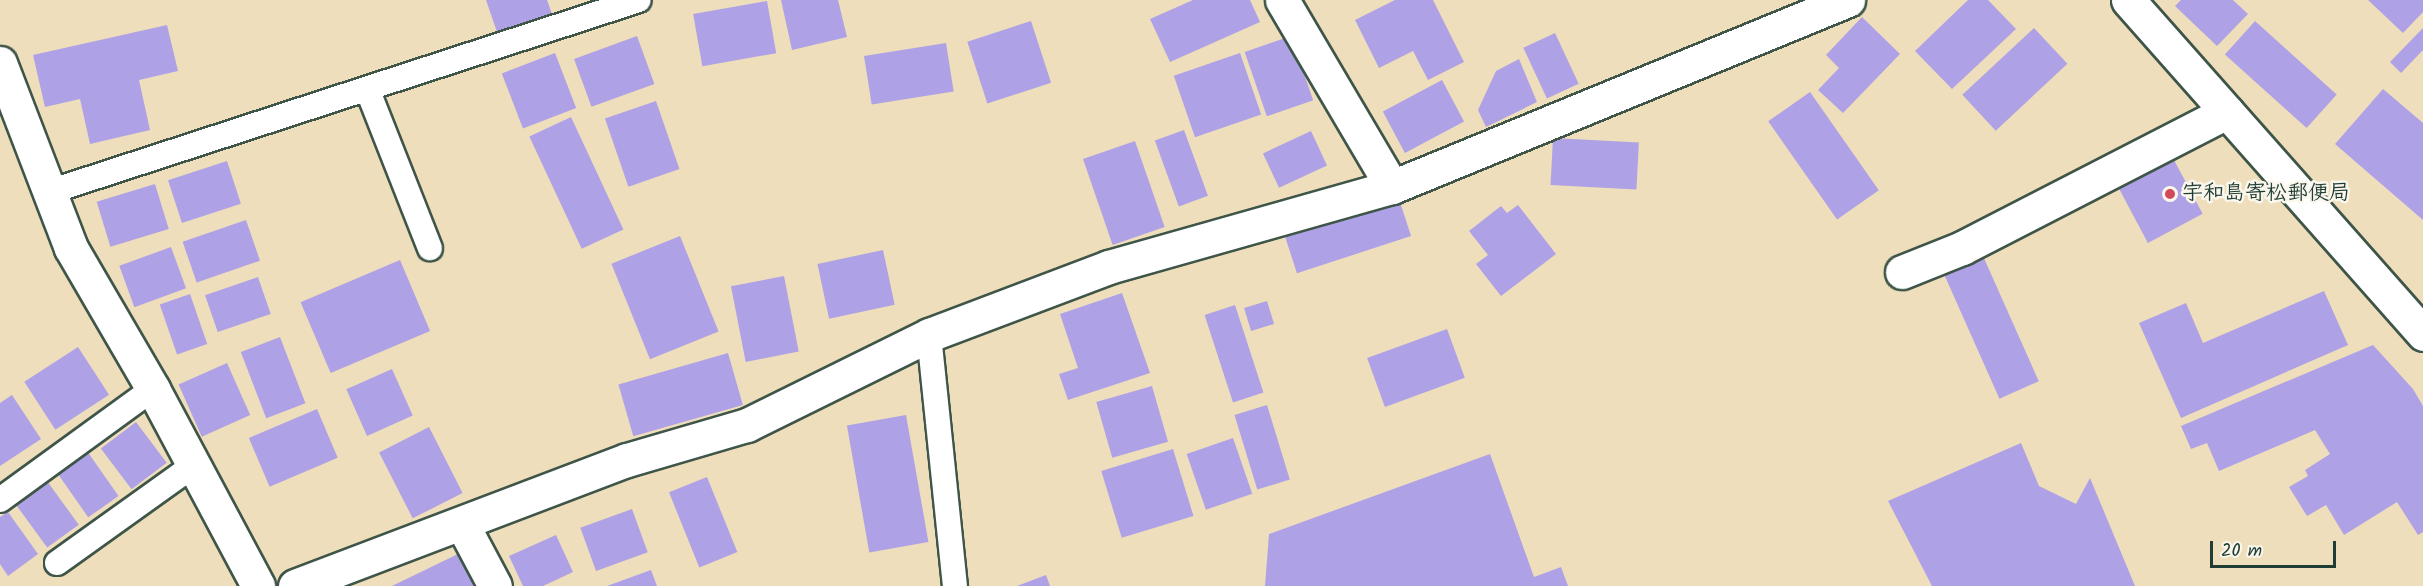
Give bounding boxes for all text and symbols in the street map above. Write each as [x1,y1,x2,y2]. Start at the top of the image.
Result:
place label: 宇和島寄松郵便局 [2182,181,2350,207]
marker: 宇和島寄松郵便局 [2163,187,2177,201]
scale bar [2213,529,2339,567]
text: 20 m [2221,537,2262,566]

